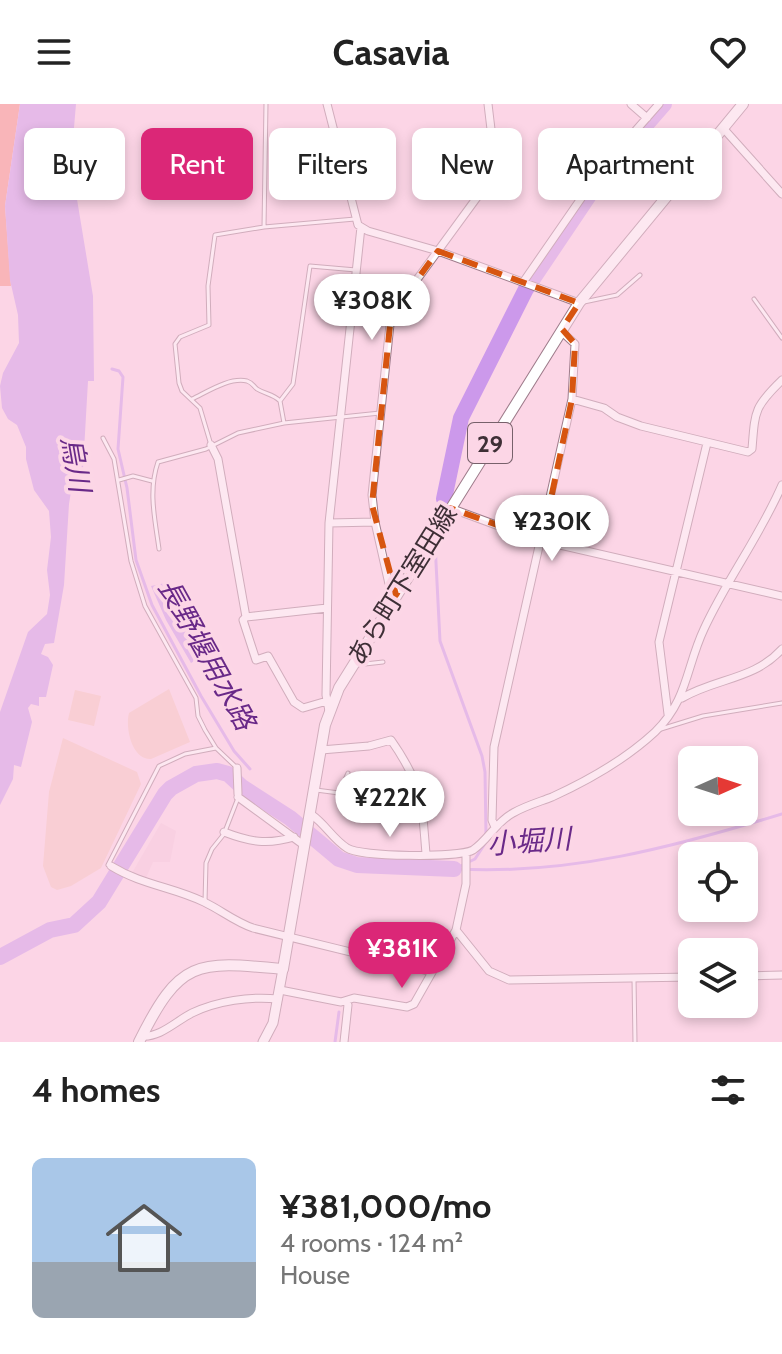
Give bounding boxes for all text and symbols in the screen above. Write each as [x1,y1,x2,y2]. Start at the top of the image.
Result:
icon: menu [32,30,76,74]
text: Casavia [333,30,449,74]
icon: heart [706,30,750,74]
chip: Buy [24,128,125,200]
chip: Rent [141,128,253,200]
chip: Filters [269,128,396,200]
chip: New [412,128,522,200]
chip: Apartment [538,128,722,200]
pin: ¥308K [316,274,428,342]
text: ¥308K [332,284,412,316]
road number: 29 [468,423,512,463]
water label: 烏川 [54,433,98,497]
pin: ¥230K [496,495,608,563]
street label: あら町下室田線 [340,499,464,671]
text: ¥230K [513,505,591,537]
water label: 長野堰用水路 [151,572,264,737]
north arrow [678,746,758,826]
map controls [678,746,758,1018]
pin: ¥222K [334,771,446,839]
text: ¥222K [353,781,427,813]
water label: 小堀川 [486,821,575,861]
button: locate [678,842,758,922]
pin: ¥381K [346,922,458,990]
text: ¥381K [366,932,438,964]
button: layers [678,938,758,1018]
icon: filters [706,1068,750,1112]
text: 4 homes [32,1069,160,1111]
text: ¥381,000/mo [280,1185,491,1227]
icon: home [96,1190,192,1286]
text: 4 rooms · 124 m² [280,1227,463,1259]
text: House [280,1259,350,1291]

